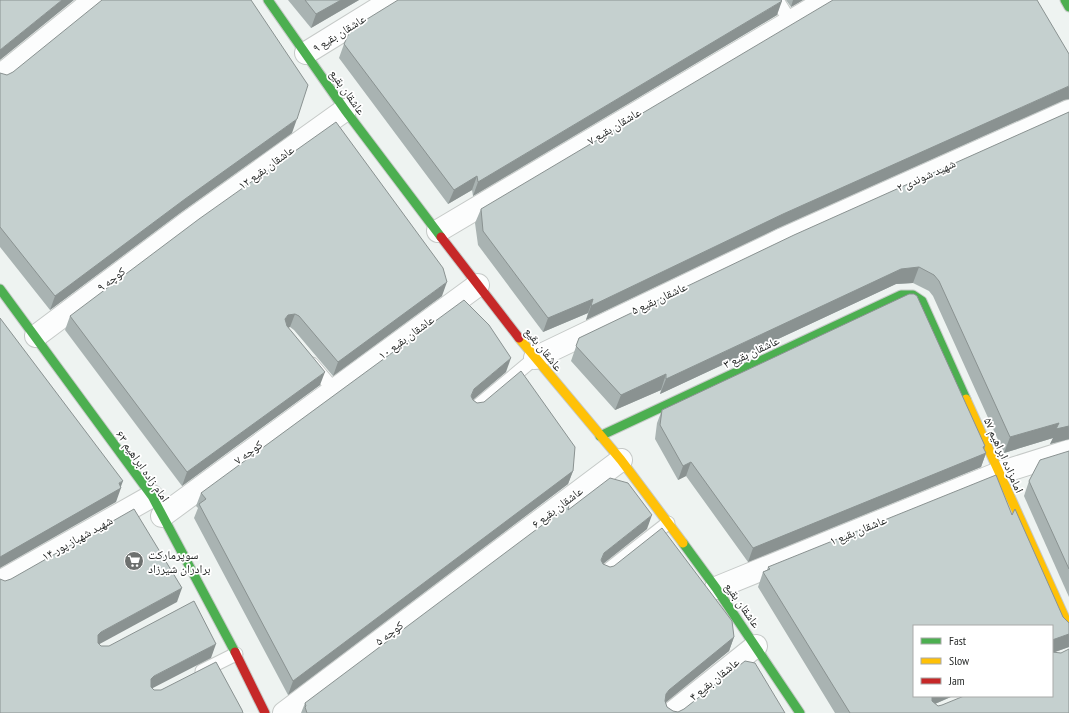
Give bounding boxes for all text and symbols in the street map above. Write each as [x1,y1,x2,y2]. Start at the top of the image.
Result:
street label: عاشقان بقیع ۹ [310,11,369,56]
street label: عاشقان بقیع [327,66,369,118]
street label: عاشقان بقیع ۷ [584,104,644,148]
street label: عاشقان بقیع ۱۲ [235,142,297,193]
street label: شهید شوندی ۲ [894,155,958,195]
street label: کوچه ۹ [94,263,128,294]
street label: عاشقان بقیع ۵ [629,278,690,318]
street label: عاشقان بقیع ۱۰ [375,312,437,363]
street label: عاشقان بقیع [521,324,566,374]
street label: عاشقان بقیع ۳ [721,332,782,372]
street label: امامزاده ابراهیم ۵۷ [980,415,1027,496]
street label: امام زاده ابراهیم ۶۳ [112,427,173,505]
street label: کوچه ۷ [231,437,265,467]
street label: عاشقان بقیع ۶ [528,483,586,531]
street label: شهید شهباز پور ۱۴ [39,512,115,564]
street label: عاشقان بقیع ۱ [827,512,889,549]
place label: سوپرمارکت برادران شیرزاد [148,547,211,576]
supermarket icon: سوپرمارکت برادران شیرزاد [123,550,145,572]
street label: عاشقان بقیع [722,579,764,631]
street label: کوچه ۵ [372,617,406,648]
legend [913,625,1053,697]
text: Fast [949,633,967,648]
text: Slow [949,653,970,668]
street label: عاشقان بقیع ۴ [686,654,742,704]
text: Jam [948,673,965,688]

